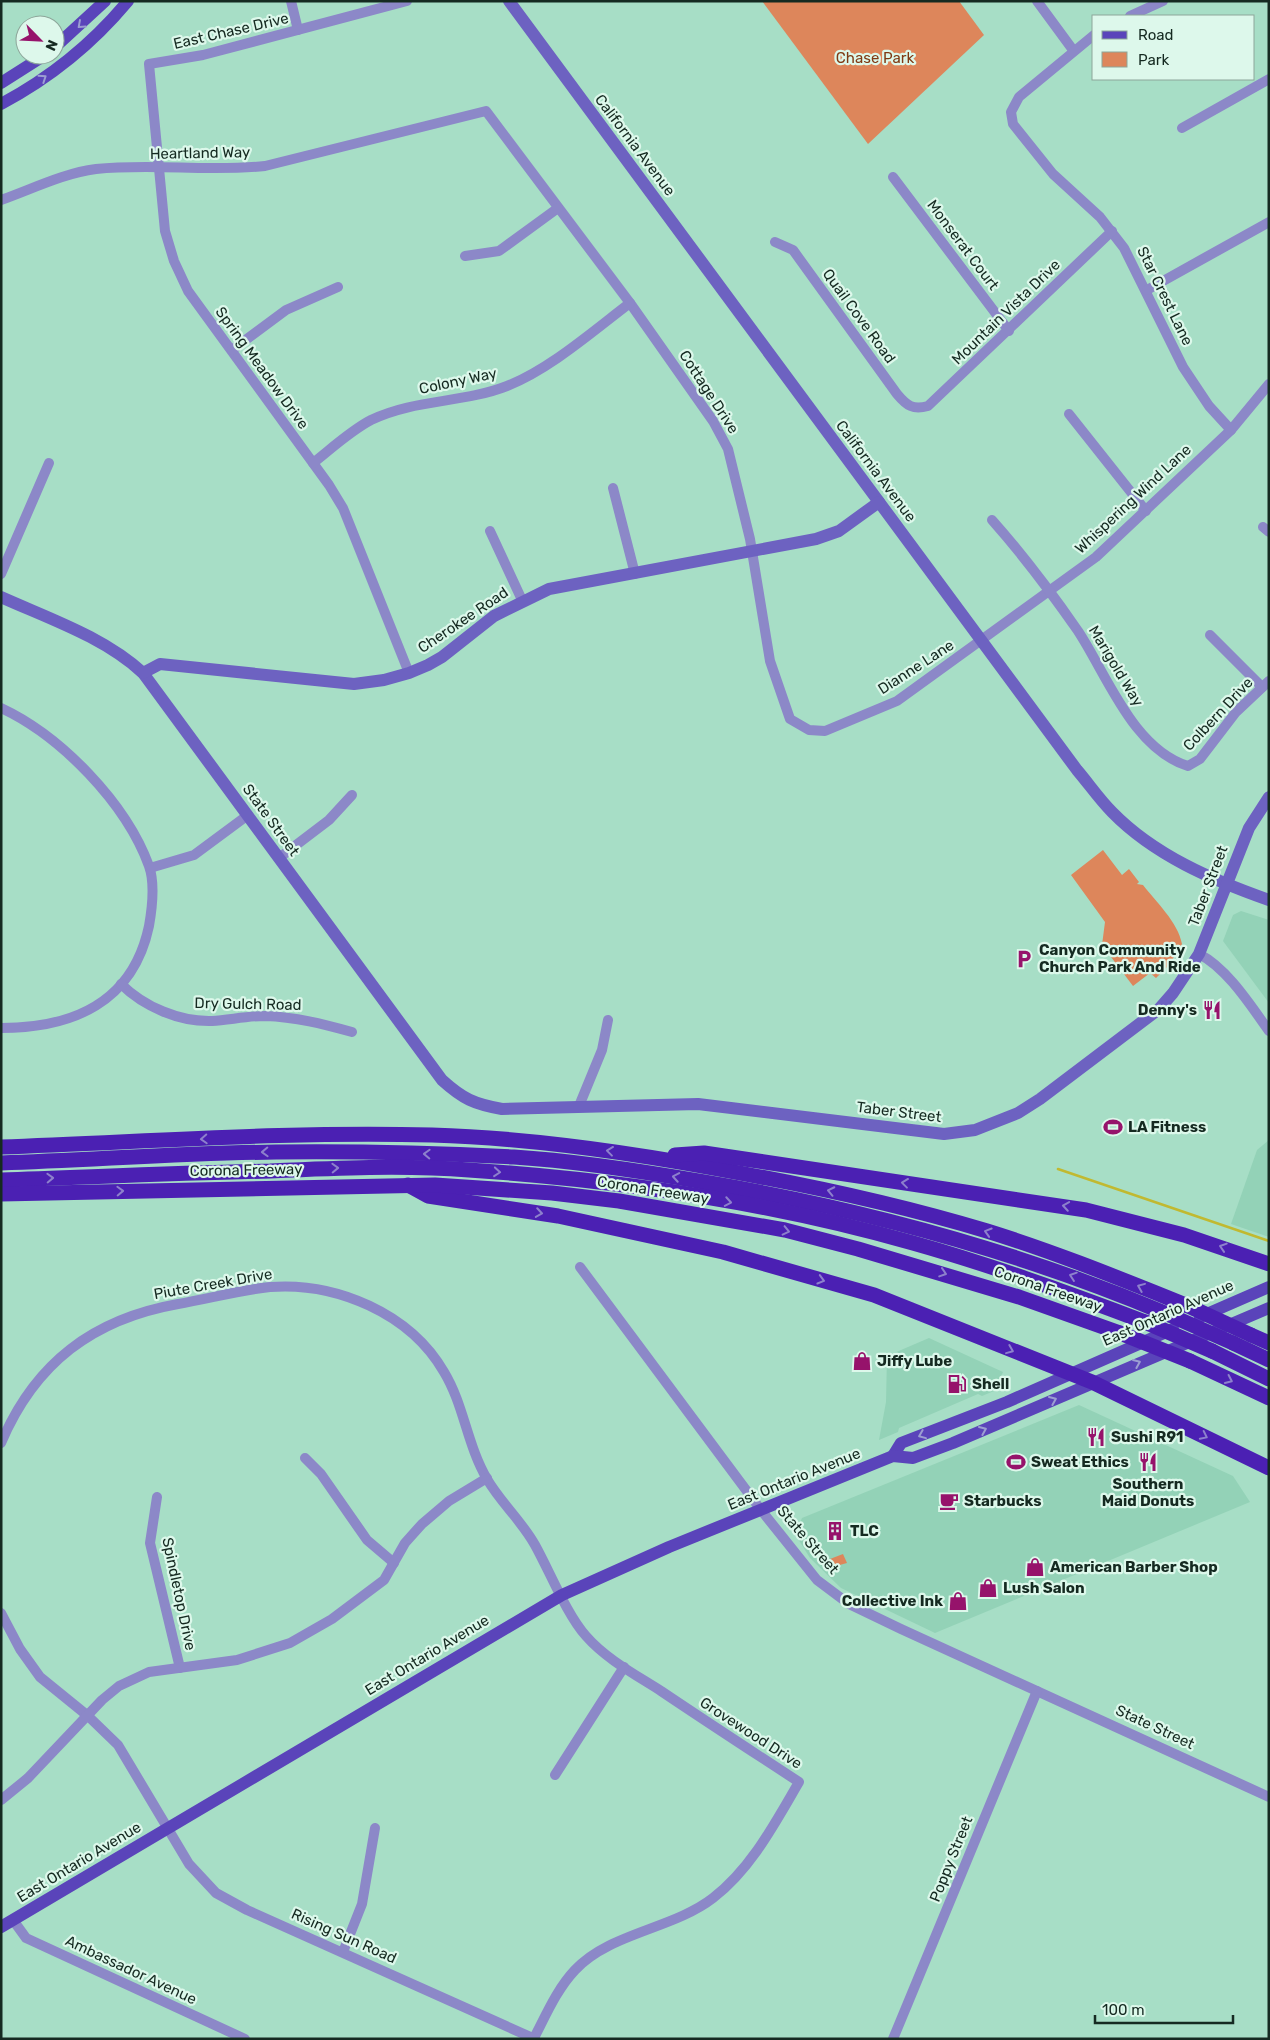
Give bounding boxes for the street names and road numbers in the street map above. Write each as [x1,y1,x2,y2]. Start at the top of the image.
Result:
street label: East Chase Drive [172,9,290,53]
street label: California Avenue [591,91,679,199]
street label: Heartland Way [150,143,250,163]
street label: Monserat Court [923,196,1003,294]
street label: Star Crest Lane [1133,244,1197,348]
street label: Mountain Vista Drive [948,256,1064,368]
street label: Quail Cove Road [819,265,899,367]
street label: Spring Meadow Drive [212,303,312,433]
street label: Cottage Drive [675,347,743,437]
street label: Colony Way [417,364,499,398]
street label: California Avenue [832,417,920,525]
street label: Whispering Wind Lane [1071,441,1195,557]
street label: Cherokee Road [414,583,512,657]
street label: Marigold Way [1085,622,1147,710]
street label: Dianne Lane [875,636,957,698]
street label: Colbern Drive [1179,673,1257,755]
street label: State Street [239,780,303,860]
street label: Taber Street [1184,843,1232,929]
street label: Dry Gulch Road [194,994,302,1014]
street label: Taber Street [856,1098,943,1126]
street label: Corona Freeway [189,1160,303,1180]
street label: Corona Freeway [596,1172,710,1208]
street label: Corona Freeway [992,1262,1104,1316]
street label: Piute Creek Drive [152,1265,274,1303]
street label: East Ontario Avenue [1100,1276,1236,1350]
street label: East Ontario Avenue [725,1444,863,1514]
street label: State Street [773,1502,843,1578]
street label: Spindletop Drive [158,1536,200,1652]
street label: East Ontario Avenue [362,1611,492,1699]
street label: Grovewood Drive [697,1693,805,1773]
street label: State Street [1113,1701,1197,1753]
street label: Poppy Street [926,1813,976,1904]
street label: East Ontario Avenue [14,1818,144,1906]
street label: Rising Sun Road [289,1905,399,1967]
street label: Ambassador Avenue [62,1932,200,2008]

